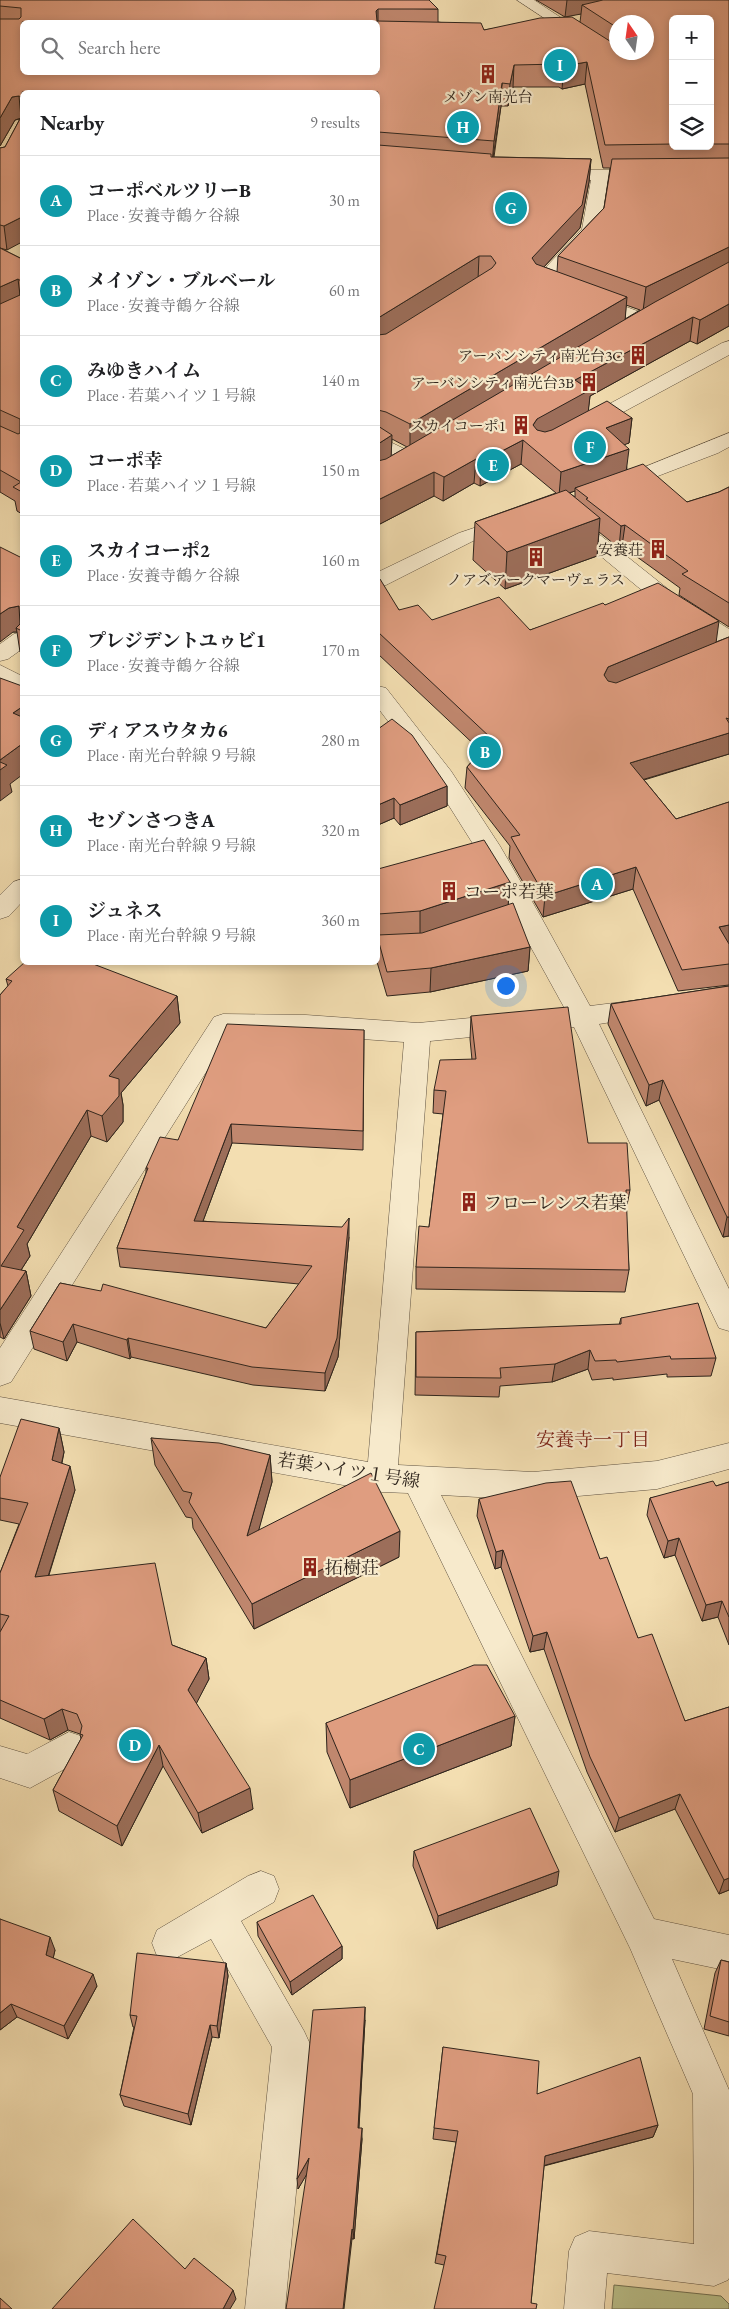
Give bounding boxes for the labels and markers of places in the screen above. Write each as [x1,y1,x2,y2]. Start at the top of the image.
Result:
pin: I [544,46,576,84]
building icon: メゾン南光台 [477,63,499,85]
place label: メゾン南光台 [443,87,533,106]
pin: H [447,108,479,146]
pin: G [495,189,527,227]
building icon: アーバンシティ南光台3C [627,344,649,366]
place label: アーバンシティ南光台3C [458,346,623,365]
building icon: アーバンシティ南光台3B [578,371,600,393]
place label: アーバンシティ南光台3B [411,373,574,392]
building icon: スカイコーポ1 [510,414,532,436]
place label: スカイコーポ1 [410,416,506,435]
pin: F [574,428,606,466]
pin: E [477,446,509,484]
building icon: 安養荘 [647,538,669,560]
place label: 安養荘 [598,540,643,559]
building icon: ノアズアークマーヴェラス [525,546,547,568]
place label: ノアズアークマーヴェラス [447,570,625,589]
pin: B [469,733,501,771]
pin: A [581,865,613,903]
building icon: コーポ若葉 [438,880,460,902]
place label: コーポ若葉 [464,880,554,903]
building icon: フローレンス若葉 [458,1191,480,1213]
place label: フローレンス若葉 [484,1191,627,1214]
building icon: 拓樹荘 [299,1556,321,1578]
place label: 拓樹荘 [325,1556,379,1579]
pin: D [119,1726,151,1764]
pin: C [403,1730,435,1768]

